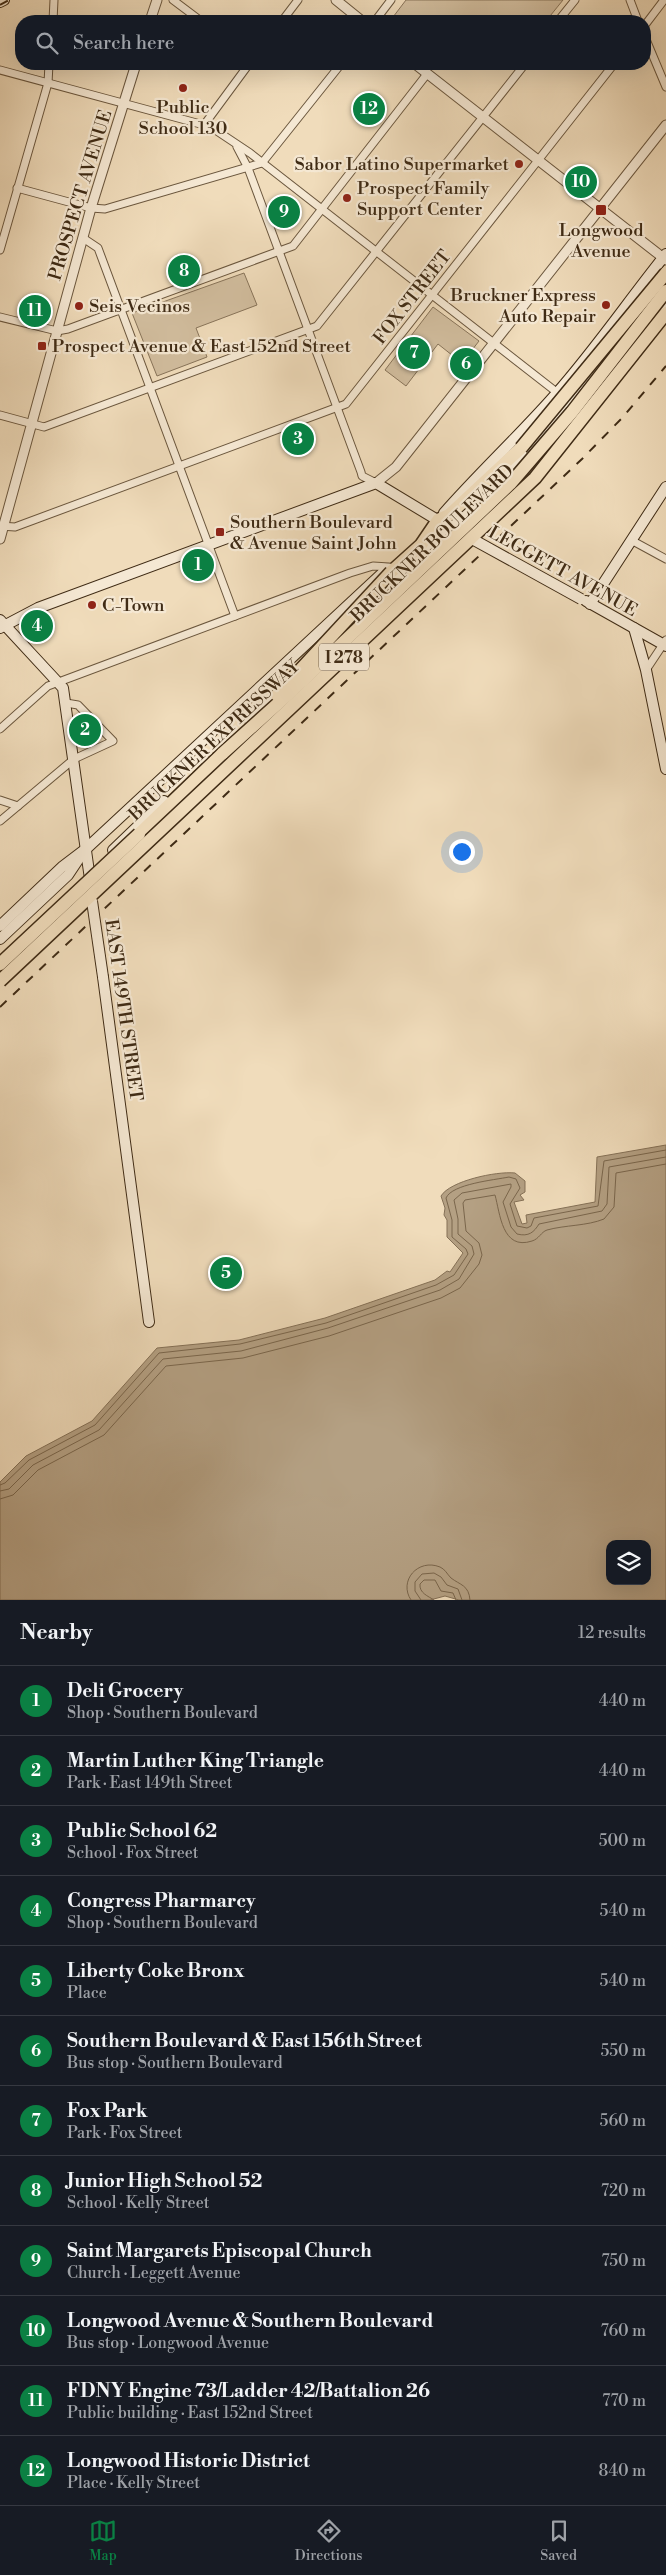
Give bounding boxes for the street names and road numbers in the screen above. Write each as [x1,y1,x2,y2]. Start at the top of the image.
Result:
street label: PROSPECT AVENUE [44,107,117,283]
street label: FOX STREET [368,245,457,349]
street label: BRUCKNER BOULEVARD [345,459,519,628]
street label: LEGGETT AVENUE [484,521,641,622]
road number: I 278 [319,644,369,670]
street label: BRUCKNER EXPRESSWAY [123,654,306,827]
street label: EAST 149TH STREET [99,918,148,1103]

